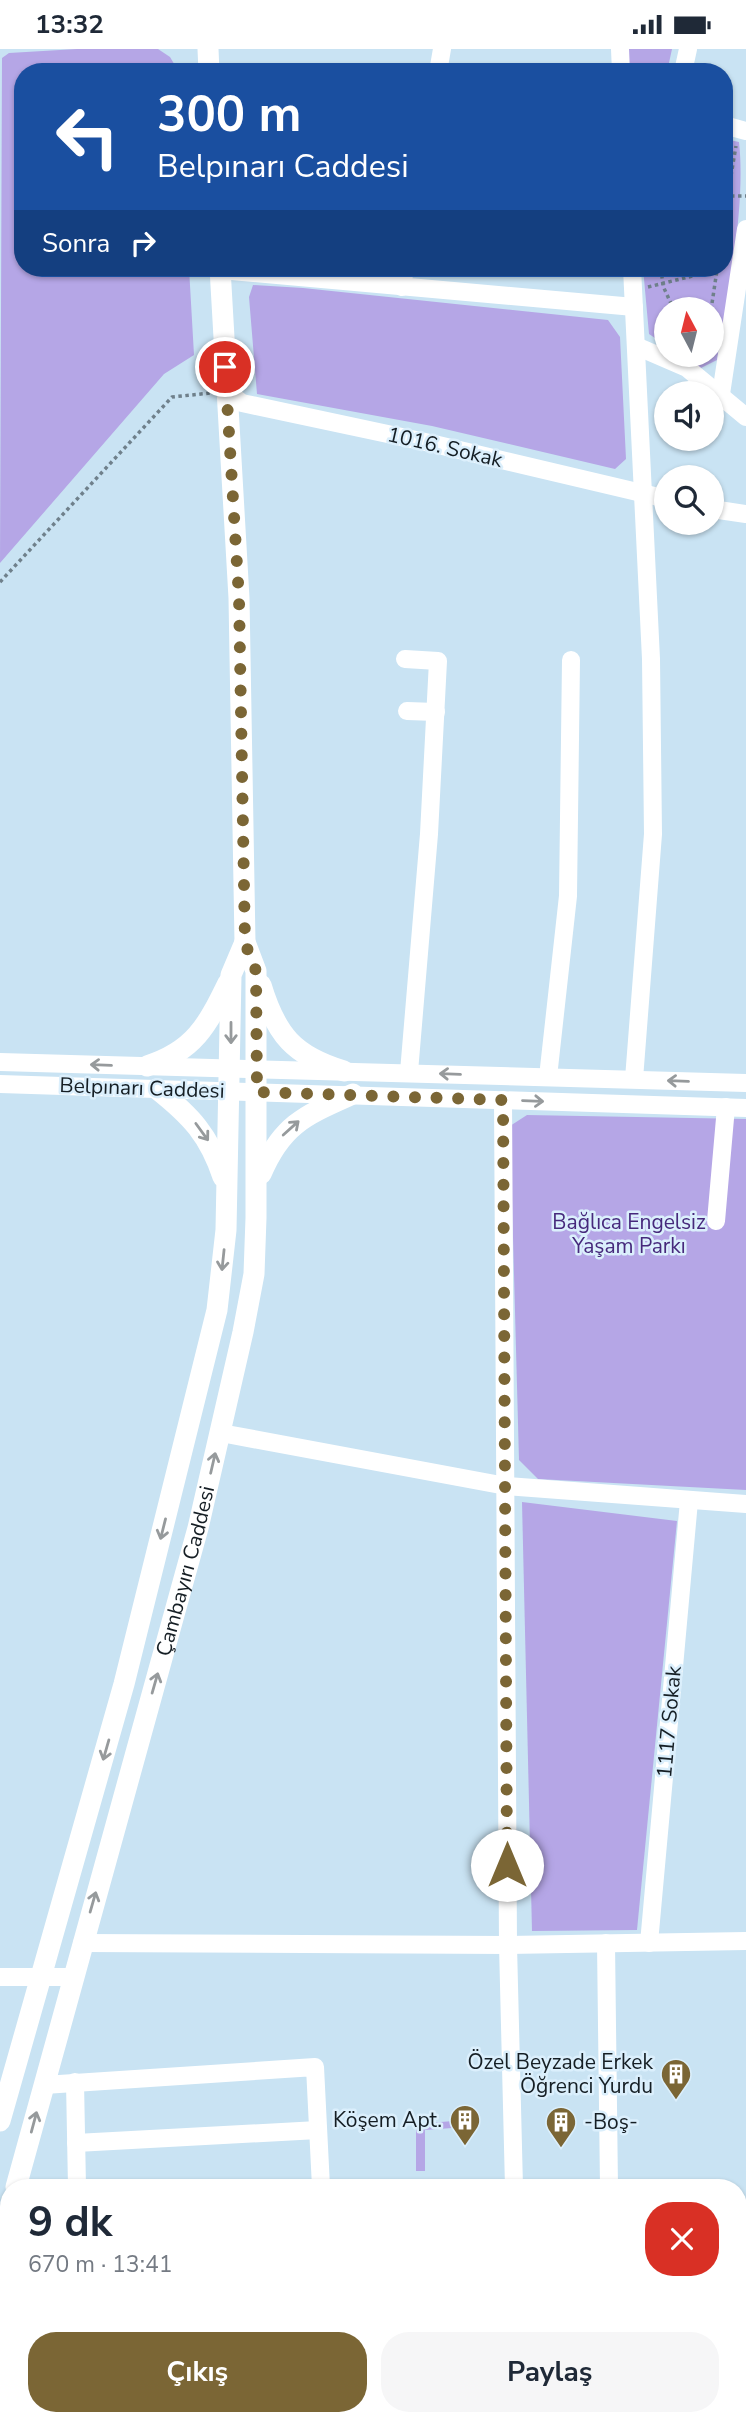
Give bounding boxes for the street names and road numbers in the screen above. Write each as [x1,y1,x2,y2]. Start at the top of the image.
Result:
street label: 1016. Sokak [385,420,506,474]
street label: Belpınarı Caddesi [59,1071,225,1105]
street label: Çambayırı Caddesi [149,1483,221,1659]
street label: 1117 Sokak [650,1664,688,1779]

